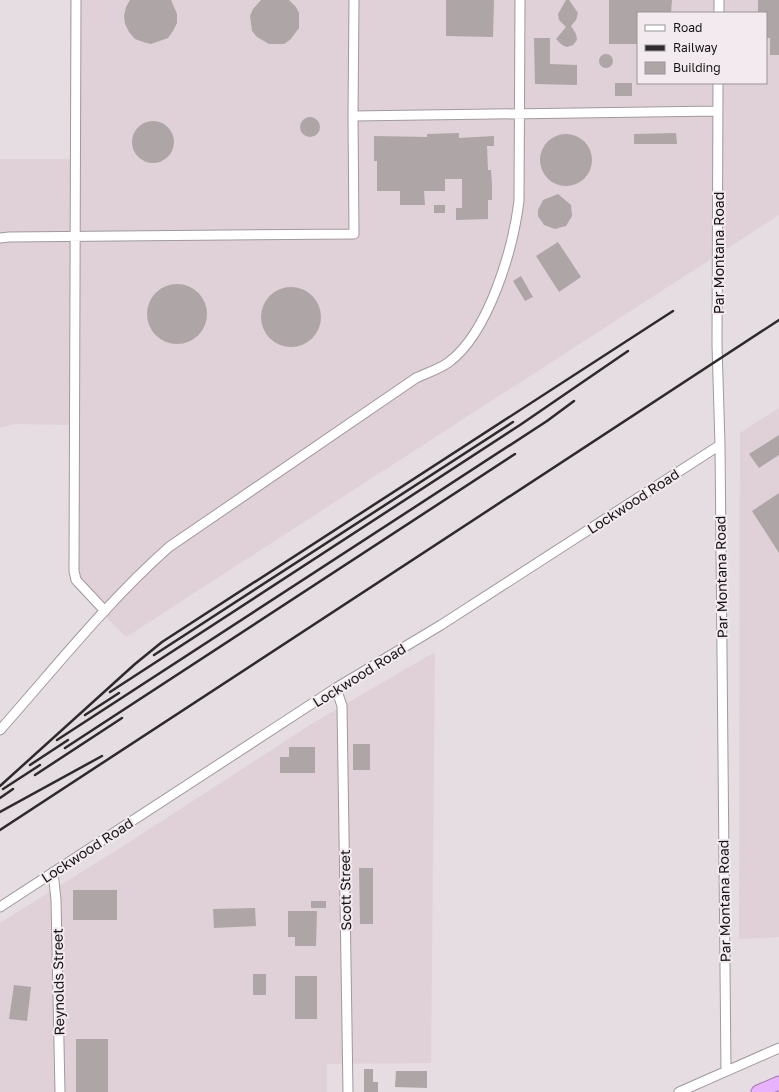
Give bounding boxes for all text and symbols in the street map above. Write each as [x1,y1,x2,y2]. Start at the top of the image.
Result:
legend [637,12,767,84]
text: Road [673,20,702,35]
text: Railway [673,40,718,55]
text: Building [673,60,721,75]
street label: Par Montana Road [710,192,727,314]
street label: Lockwood Road [584,465,682,537]
street label: Par Montana Road [711,516,731,638]
street label: Lockwood Road [309,640,409,710]
street label: Lockwood Road [38,814,136,886]
street label: Par Montana Road [714,840,734,962]
street label: Scott Street [336,849,354,931]
street label: Reynolds Street [49,928,67,1036]

